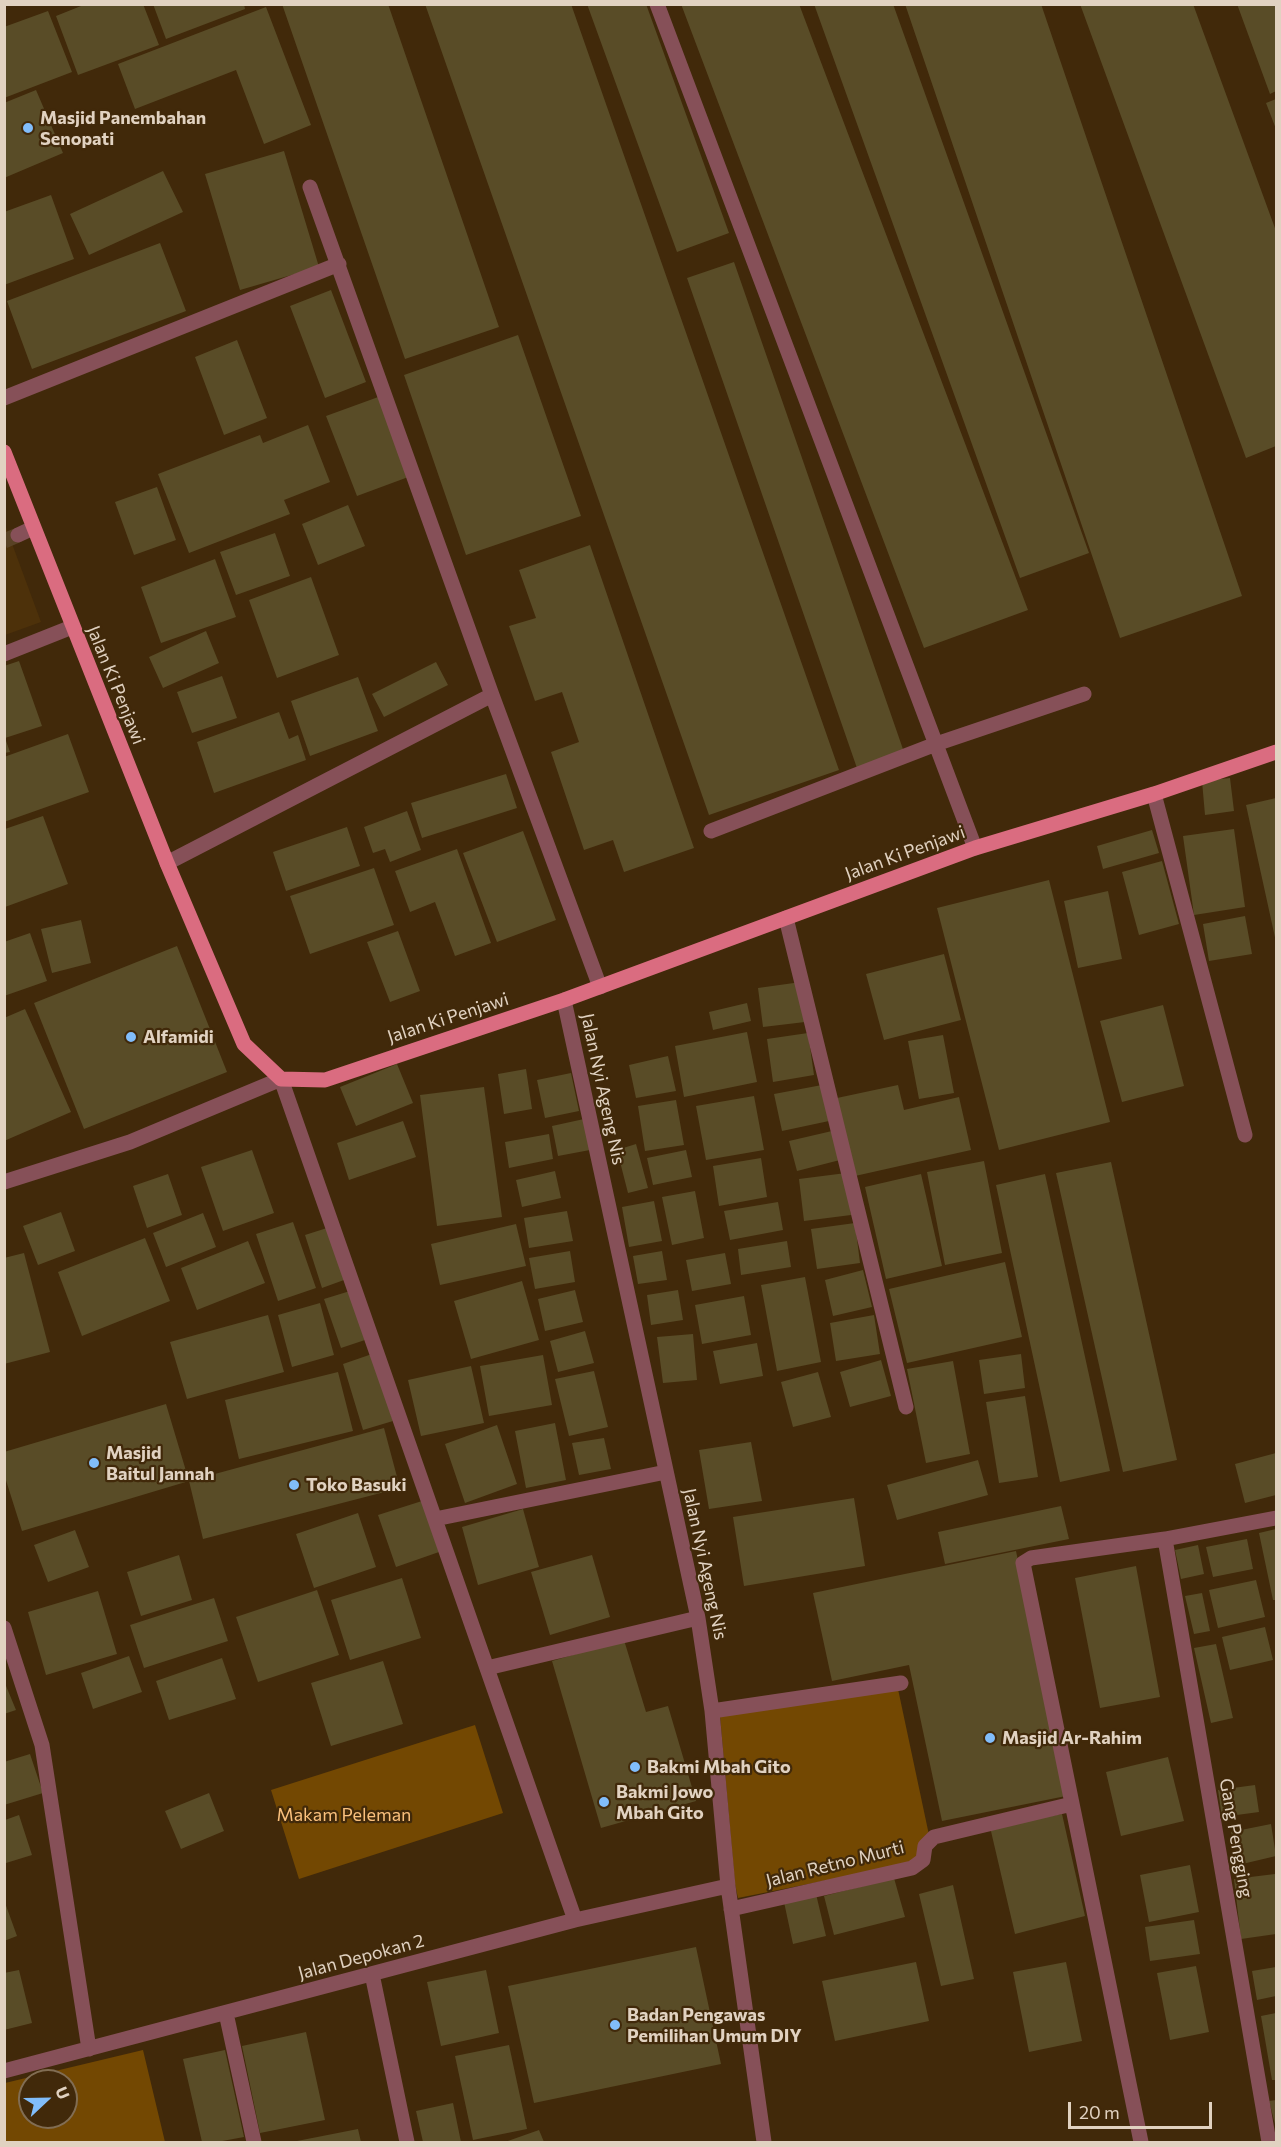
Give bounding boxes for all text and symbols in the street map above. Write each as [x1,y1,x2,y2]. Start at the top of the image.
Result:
place label: Masjid Panembahan Senopati [40,107,206,150]
marker: Masjid Panembahan Senopati [21,121,35,135]
street label: Jalan Ki Penjawi [82,622,150,748]
street label: Jalan Ki Penjawi [842,821,968,885]
street label: Jalan Ki Penjawi [385,988,511,1048]
street label: Jalan Nyi Ageng Nis [576,1011,630,1167]
place label: Alfamidi [143,1026,214,1048]
marker: Alfamidi [124,1030,138,1044]
place label: Masjid Baitul Jannah [106,1442,215,1484]
marker: Masjid Baitul Jannah [87,1456,101,1470]
place label: Toko Basuki [306,1474,407,1496]
marker: Toko Basuki [287,1478,301,1492]
street label: Jalan Nyi Ageng Nis [678,1486,732,1642]
place label: Masjid Ar-Rahim [1002,1727,1142,1749]
marker: Masjid Ar-Rahim [983,1731,997,1745]
place label: Bakmi Mbah Gito [647,1756,791,1778]
marker: Bakmi Mbah Gito [628,1760,642,1774]
street label: Gang Pengging [1215,1776,1257,1900]
place label: Bakmi Jowo Mbah Gito [616,1781,713,1824]
marker: Bakmi Jowo Mbah Gito [597,1795,611,1809]
park label: Makam Peleman [277,1804,411,1826]
street label: Jalan Retno Murti [764,1836,906,1892]
street label: Jalan Depokan 2 [296,1930,426,1984]
place label: Badan Pengawas Pemilihan Umum DIY [627,2004,802,2046]
marker: Badan Pengawas Pemilihan Umum DIY [608,2018,622,2032]
north arrow [18,2069,78,2129]
text: U [52,2084,74,2102]
scale bar [1071,2090,1215,2128]
text: 20 m [1079,2101,1120,2123]

